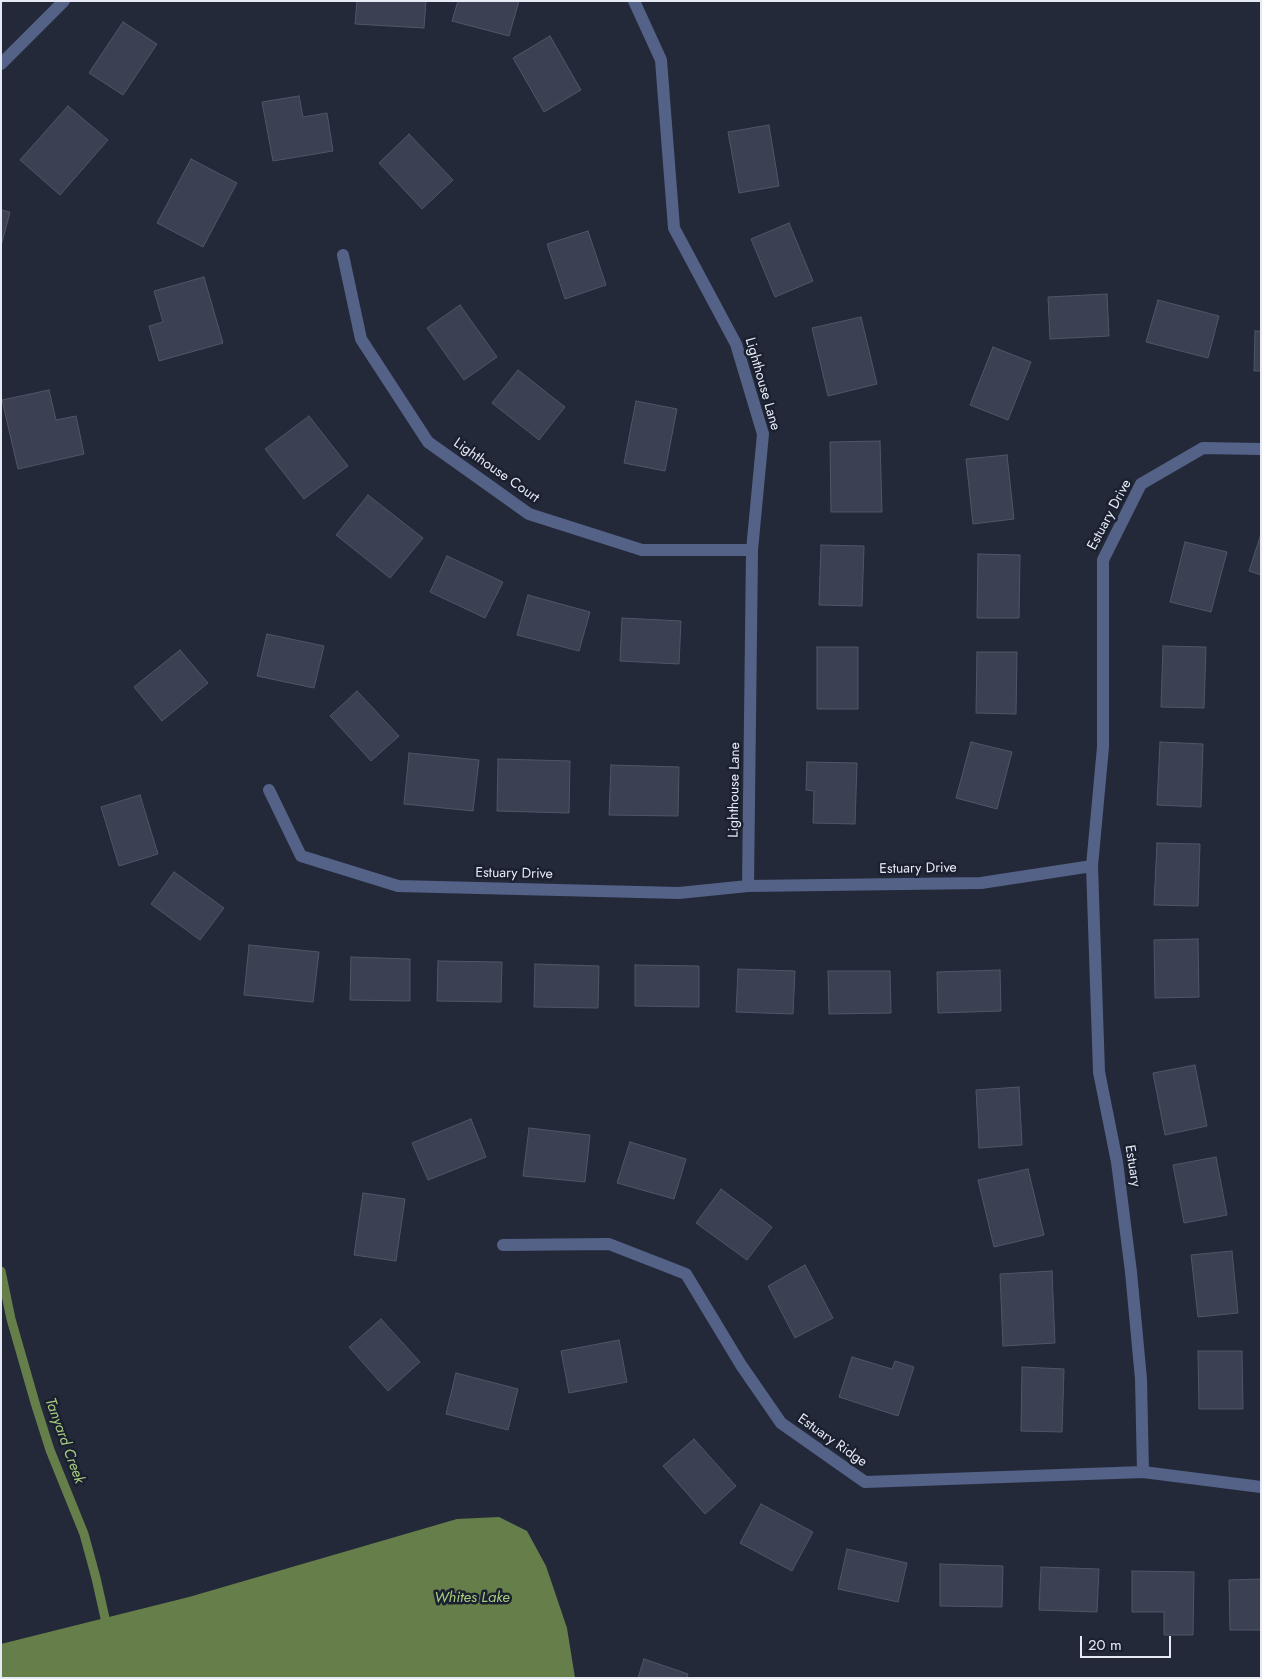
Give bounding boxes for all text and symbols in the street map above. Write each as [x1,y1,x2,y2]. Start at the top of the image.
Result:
street label: Lighthouse Lane [741,336,783,432]
street label: Lighthouse Court [450,435,542,507]
street label: Estuary Drive [1084,477,1136,553]
street label: Lighthouse Lane [726,742,744,838]
street label: Estuary Drive [879,860,957,878]
street label: Estuary Drive [475,865,553,883]
street label: Estuary [1120,1144,1144,1188]
water label: Tanyard Creek [40,1396,88,1486]
street label: Estuary Ridge [794,1411,870,1471]
water label: Whites Lake [434,1589,510,1607]
scale bar [1082,1626,1173,1658]
text: 20 m [1088,1634,1122,1656]

